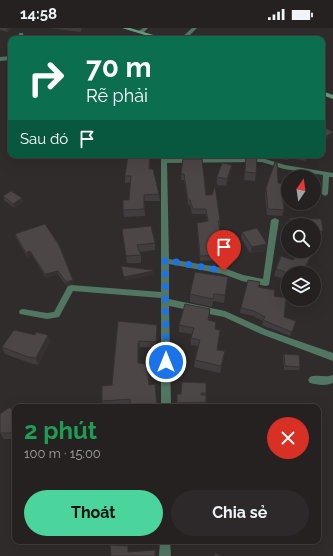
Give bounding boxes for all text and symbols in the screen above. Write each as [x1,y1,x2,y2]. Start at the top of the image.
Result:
text: 14:58 [20,5,57,23]
text: 70 m [86,51,152,84]
icon: right [20,52,72,104]
text: Rẽ phải [86,85,148,106]
icon: arrive [76,128,98,150]
text: Sau đó [20,130,68,148]
north arrow [281,170,321,210]
map controls [281,170,321,306]
button: search [281,218,321,258]
pin [207,230,241,271]
icon: arrive [213,236,235,258]
button: layers [281,266,321,306]
position arrow [145,341,187,383]
text: 2 phút [24,416,97,445]
button: close [267,417,309,459]
text: 100 m · 15:00 [24,446,101,461]
button: Thoát [24,490,163,536]
button: Chia sẻ [171,490,309,536]

